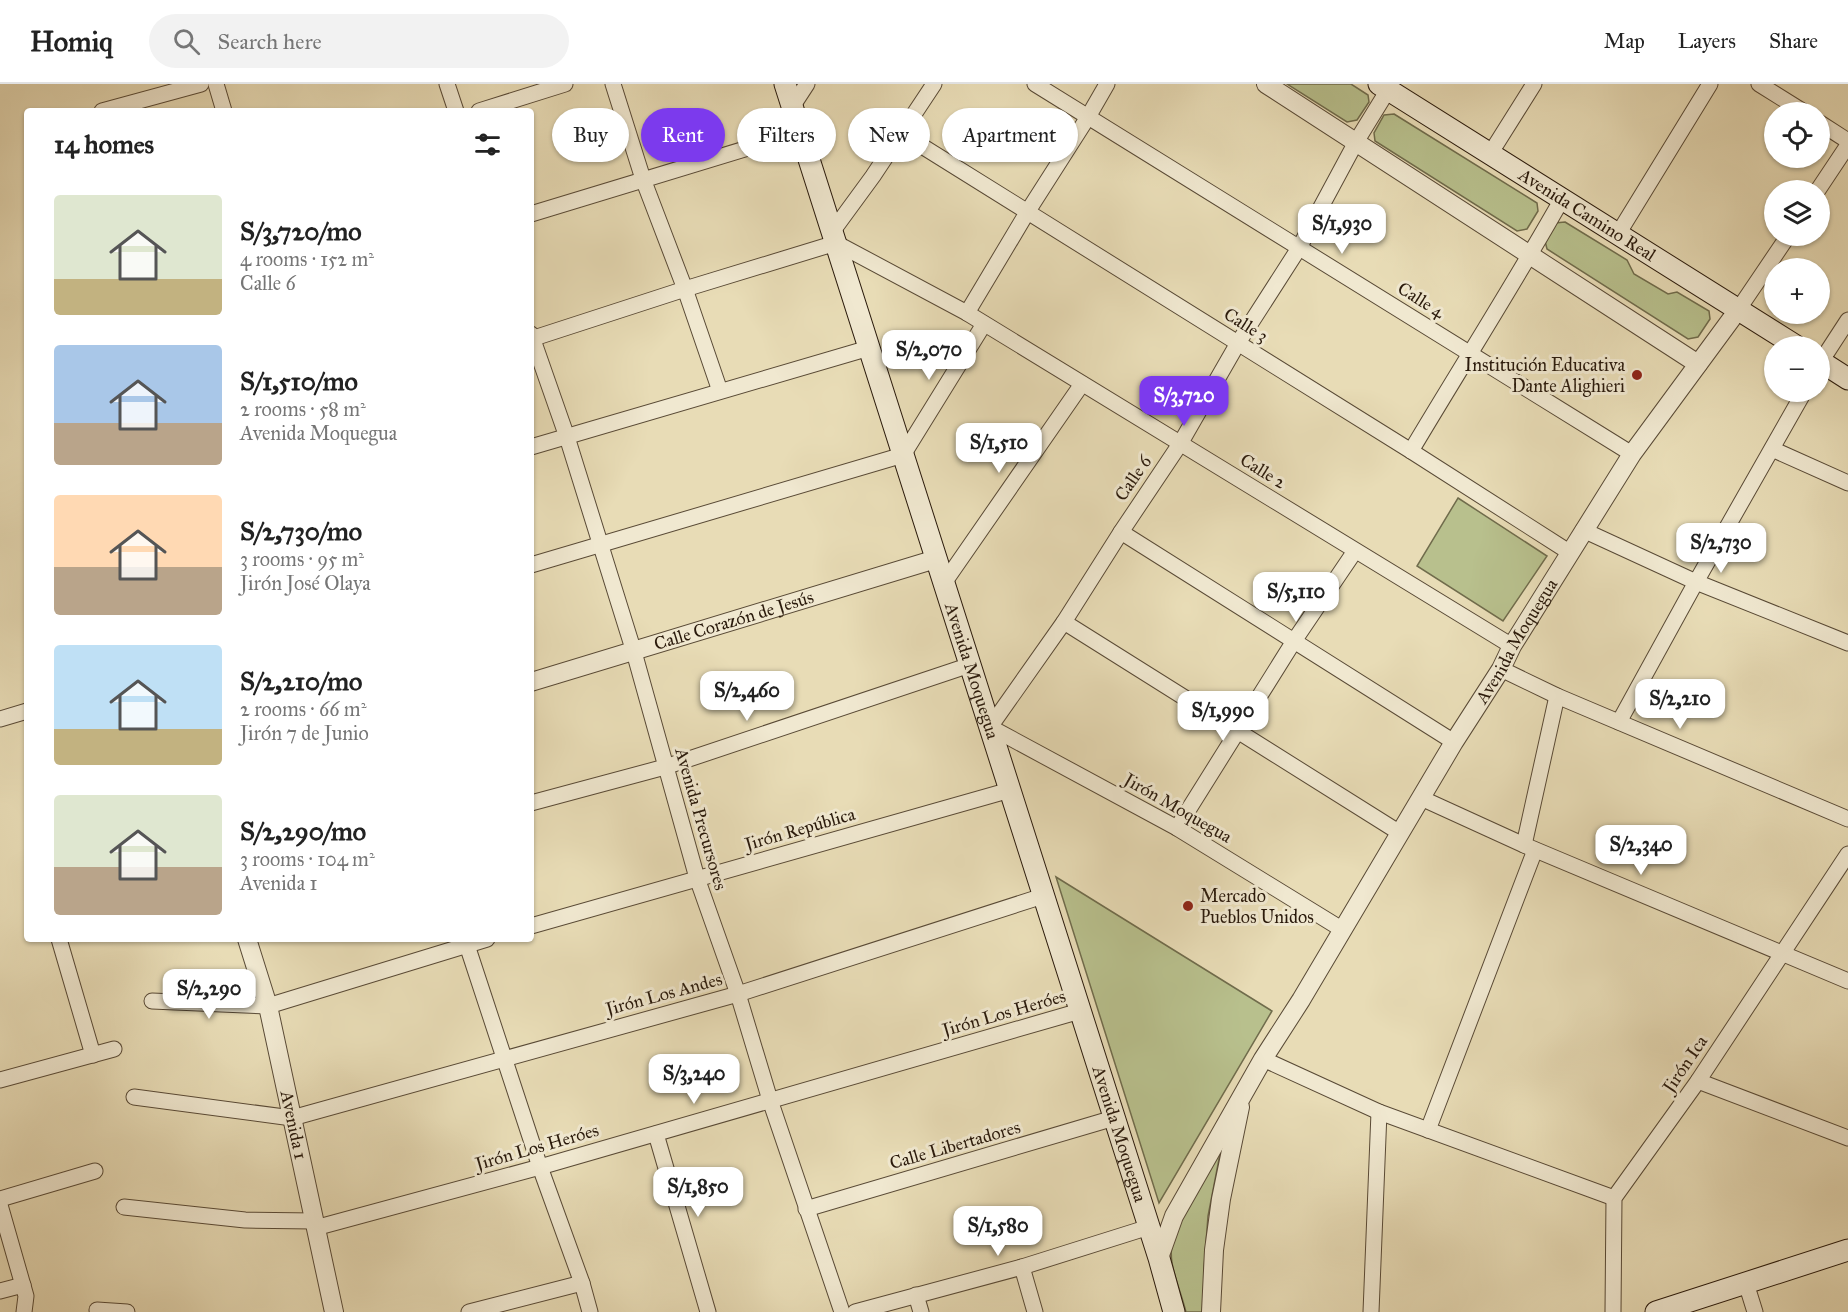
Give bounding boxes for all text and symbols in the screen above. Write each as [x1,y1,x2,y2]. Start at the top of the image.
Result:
search box [149,14,569,68]
text: Homiq [30,24,113,59]
icon: search [170,25,203,58]
text: Search here [218,28,322,55]
text: Map [1604,28,1645,54]
text: Layers [1678,28,1736,54]
text: Share [1769,28,1818,54]
map controls [1764,102,1830,402]
button: locate [1764,102,1830,168]
chip: Buy [552,108,629,162]
chip: Rent [641,108,725,162]
chip: Filters [737,108,836,162]
chip: New [848,108,930,162]
chip: Apartment [942,108,1078,162]
text: 14 homes [54,128,154,160]
icon: filters [471,128,504,161]
street label: Avenida Camino Real [1514,163,1660,266]
button: layers [1764,180,1830,246]
pin: S/1,930 [1287,204,1397,255]
text: S/1,930 [1312,211,1372,235]
text: S/3,720/mo [240,215,361,247]
icon: home [102,219,174,291]
text: 4 rooms · 152 m² [240,247,374,271]
button: + [1764,258,1830,324]
text: Calle 6 [240,271,296,295]
street label: Calle 4 [1394,277,1449,323]
street label: Calle 3 [1220,303,1272,347]
pin: S/2,070 [874,330,984,381]
button: − [1764,336,1830,402]
text: S/2,070 [896,337,962,361]
place label: Institución Educativa Dante Alighieri [1464,354,1625,398]
text: S/1,510/mo [240,365,358,397]
marker: Institución Educativa Dante Alighieri [1630,368,1644,382]
icon: home [102,369,174,441]
pin: S/3,720 [1129,376,1239,427]
text: S/3,720 [1153,383,1215,407]
text: 2 rooms · 58 m² [240,397,366,421]
text: Avenida Moquegua [240,421,397,445]
pin: S/1,510 [944,423,1054,474]
text: S/1,510 [970,430,1028,454]
street label: Calle 2 [1236,448,1290,494]
street label: Calle 6 [1110,450,1157,505]
text: S/2,730/mo [240,515,362,547]
icon: home [102,519,174,591]
pin: S/2,730 [1666,523,1776,574]
text: S/2,730 [1690,530,1752,554]
text: 3 rooms · 95 m² [240,547,364,571]
text: Jirón José Olaya [240,571,371,595]
pin: S/5,110 [1241,572,1351,623]
street label: Avenida Moquegua [1470,574,1562,708]
text: S/5,110 [1267,579,1325,603]
street label: Calle Corazón de Jesús [651,586,816,655]
street label: Avenida Moquegua [940,599,1004,742]
text: S/2,210/mo [240,665,362,697]
icon: home [102,669,174,741]
pin: S/2,460 [692,671,802,722]
text: S/2,460 [714,678,780,702]
pin: S/2,210 [1625,679,1735,730]
text: S/2,210 [1649,686,1711,710]
pin: S/1,990 [1168,691,1278,742]
text: 2 rooms · 66 m² [240,697,366,721]
text: S/1,990 [1192,698,1254,722]
text: Jirón 7 de Junio [240,721,369,745]
street label: Avenida Precursores [670,744,732,893]
street label: Jirón Moquegua [1118,767,1236,849]
street label: Jirón República [740,803,858,857]
text: S/2,290/mo [240,815,366,847]
icon: home [102,819,174,891]
pin: S/2,340 [1586,825,1696,876]
text: S/2,340 [1609,832,1673,856]
text: 3 rooms · 104 m² [240,847,375,871]
text: Avenida 1 [240,871,317,895]
place label: Mercado Pueblos Unidos [1200,885,1314,928]
marker: Mercado Pueblos Unidos [1181,899,1195,913]
street label: Jirón Los Andes [601,968,725,1022]
pin: S/2,290 [154,969,264,1020]
text: S/2,290 [177,976,241,1000]
street label: Jirón Los Heróes [938,985,1069,1043]
street label: Jirón Ica [1657,1031,1713,1099]
pin: S/3,240 [639,1054,749,1105]
text: S/3,240 [663,1061,725,1085]
street label: Avenida Moquegua [1087,1062,1152,1205]
street label: Avenida 1 [275,1088,312,1161]
street label: Calle Libertadores [887,1116,1023,1174]
street label: Jirón Los Heróes [471,1119,602,1177]
pin: S/1,850 [643,1167,753,1218]
text: S/1,850 [667,1174,729,1198]
pin: S/1,580 [943,1206,1053,1257]
text: S/1,580 [967,1213,1029,1237]

